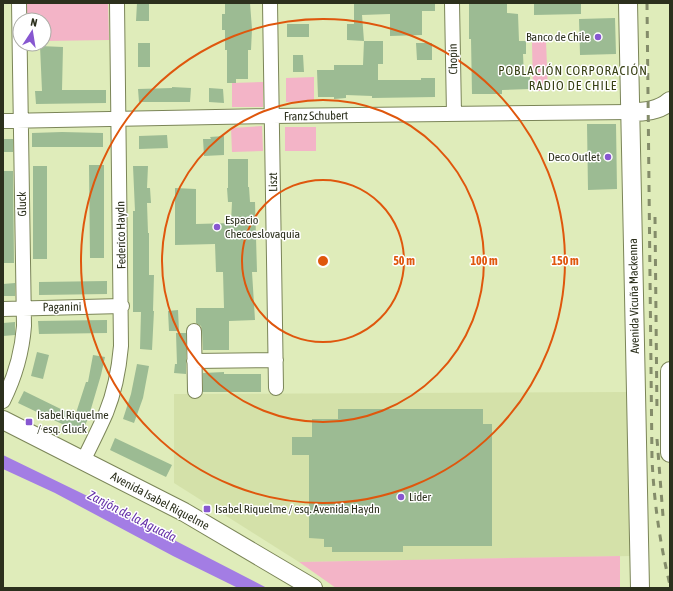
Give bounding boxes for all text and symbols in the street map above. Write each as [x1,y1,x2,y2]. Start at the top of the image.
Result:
north arrow [12,12,52,52]
text: N [30,16,39,29]
place label: Banco de Chile [526,30,590,44]
marker: Banco de Chile [593,32,603,42]
street label: Chopin [446,43,460,75]
district label: POBLACIÓN CORPORACIÓN RADIO DE CHILE [498,63,648,93]
street label: Franz Schubert [284,108,349,124]
place label: Deco Outlet [548,150,601,164]
marker: Deco Outlet [603,152,613,162]
street label: Liszt [266,172,280,192]
street label: Gluck [15,191,29,217]
street label: Federico Haydn [113,201,129,269]
place label: Espacio Checoeslovaquia [225,213,300,241]
marker: Espacio Checoeslovaquia [212,222,222,232]
street label: Avenida Vicuña Mackenna [626,238,642,354]
centre of rings [316,254,330,268]
text: 50 m [393,254,415,268]
text: 100 m [470,254,498,268]
text: 150 m [551,254,579,268]
street label: Paganini [42,300,82,314]
place label: Isabel Riquelme / esq. Gluck [37,408,109,436]
marker: Isabel Riquelme / esq. Gluck [24,417,34,427]
street label: Avenida Isabel Riquelme [108,469,212,533]
water label: Zanjón de la Aguada [85,487,179,545]
place label: Lider [409,490,432,504]
marker: Lider [396,492,406,502]
place label: Isabel Riquelme / esq. Avenida Haydn [215,502,380,516]
marker: Isabel Riquelme / esq. Avenida Haydn [202,504,212,514]

